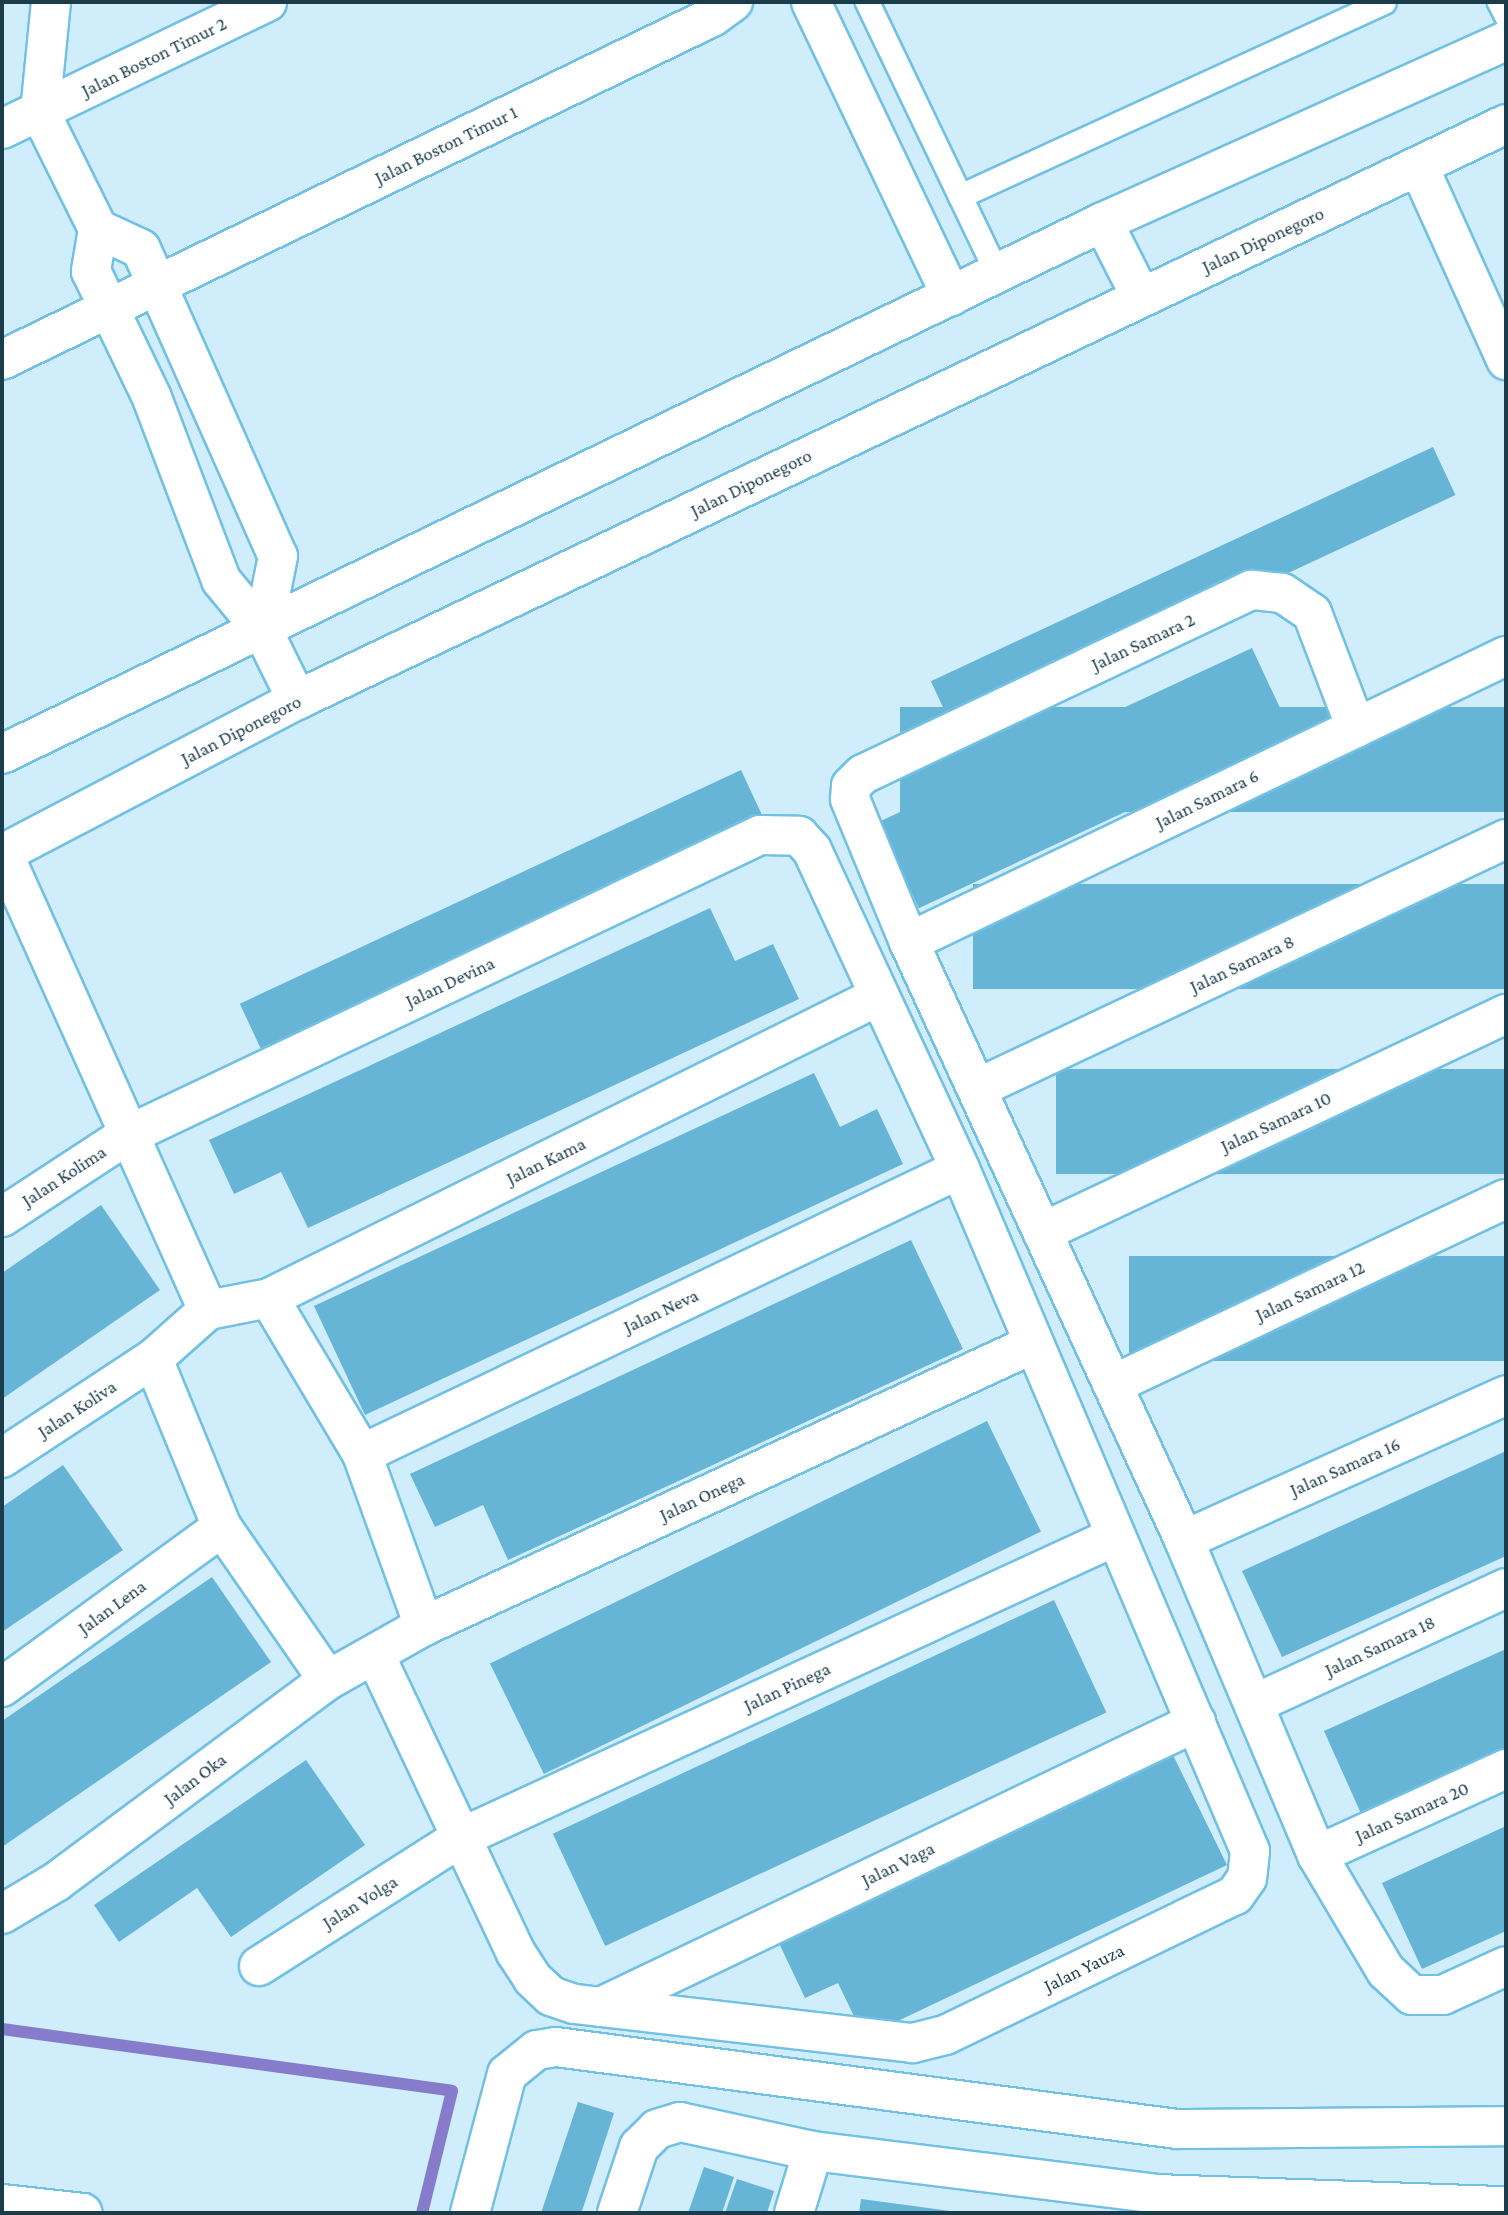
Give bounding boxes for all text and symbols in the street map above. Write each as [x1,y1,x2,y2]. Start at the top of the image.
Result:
street label: Jalan Boston Timur 2 [78,12,230,102]
street label: Jalan Boston Timur 1 [371,101,521,189]
street label: Jalan Diponegoro [1198,202,1328,278]
street label: Jalan Diponegoro [687,444,815,522]
street label: Jalan Samara 2 [1088,608,1198,676]
street label: Jalan Diponegoro [177,690,305,770]
street label: Jalan Samara 6 [1152,764,1262,834]
street label: Jalan Samara 8 [1186,930,1298,998]
street label: Jalan Devina [402,951,498,1013]
street label: Jalan Samara 10 [1217,1086,1335,1158]
street label: Jalan Kama [503,1132,589,1190]
street label: Jalan Kolima [17,1140,111,1212]
street label: Jalan Samara 12 [1252,1256,1368,1326]
street label: Jalan Neva [620,1284,702,1338]
street label: Jalan Koliva [33,1375,121,1443]
street label: Jalan Samara 16 [1286,1433,1404,1501]
street label: Jalan Onega [656,1467,748,1527]
street label: Jalan Lena [73,1575,151,1639]
street label: Jalan Samara 18 [1321,1611,1439,1681]
street label: Jalan Pinega [740,1657,834,1717]
street label: Jalan Oka [159,1748,231,1810]
street label: Jalan Samara 20 [1352,1777,1472,1847]
street label: Jalan Vaga [858,1837,938,1891]
street label: Jalan Volga [318,1870,402,1934]
street label: Jalan Yauza [1040,1939,1128,1997]

